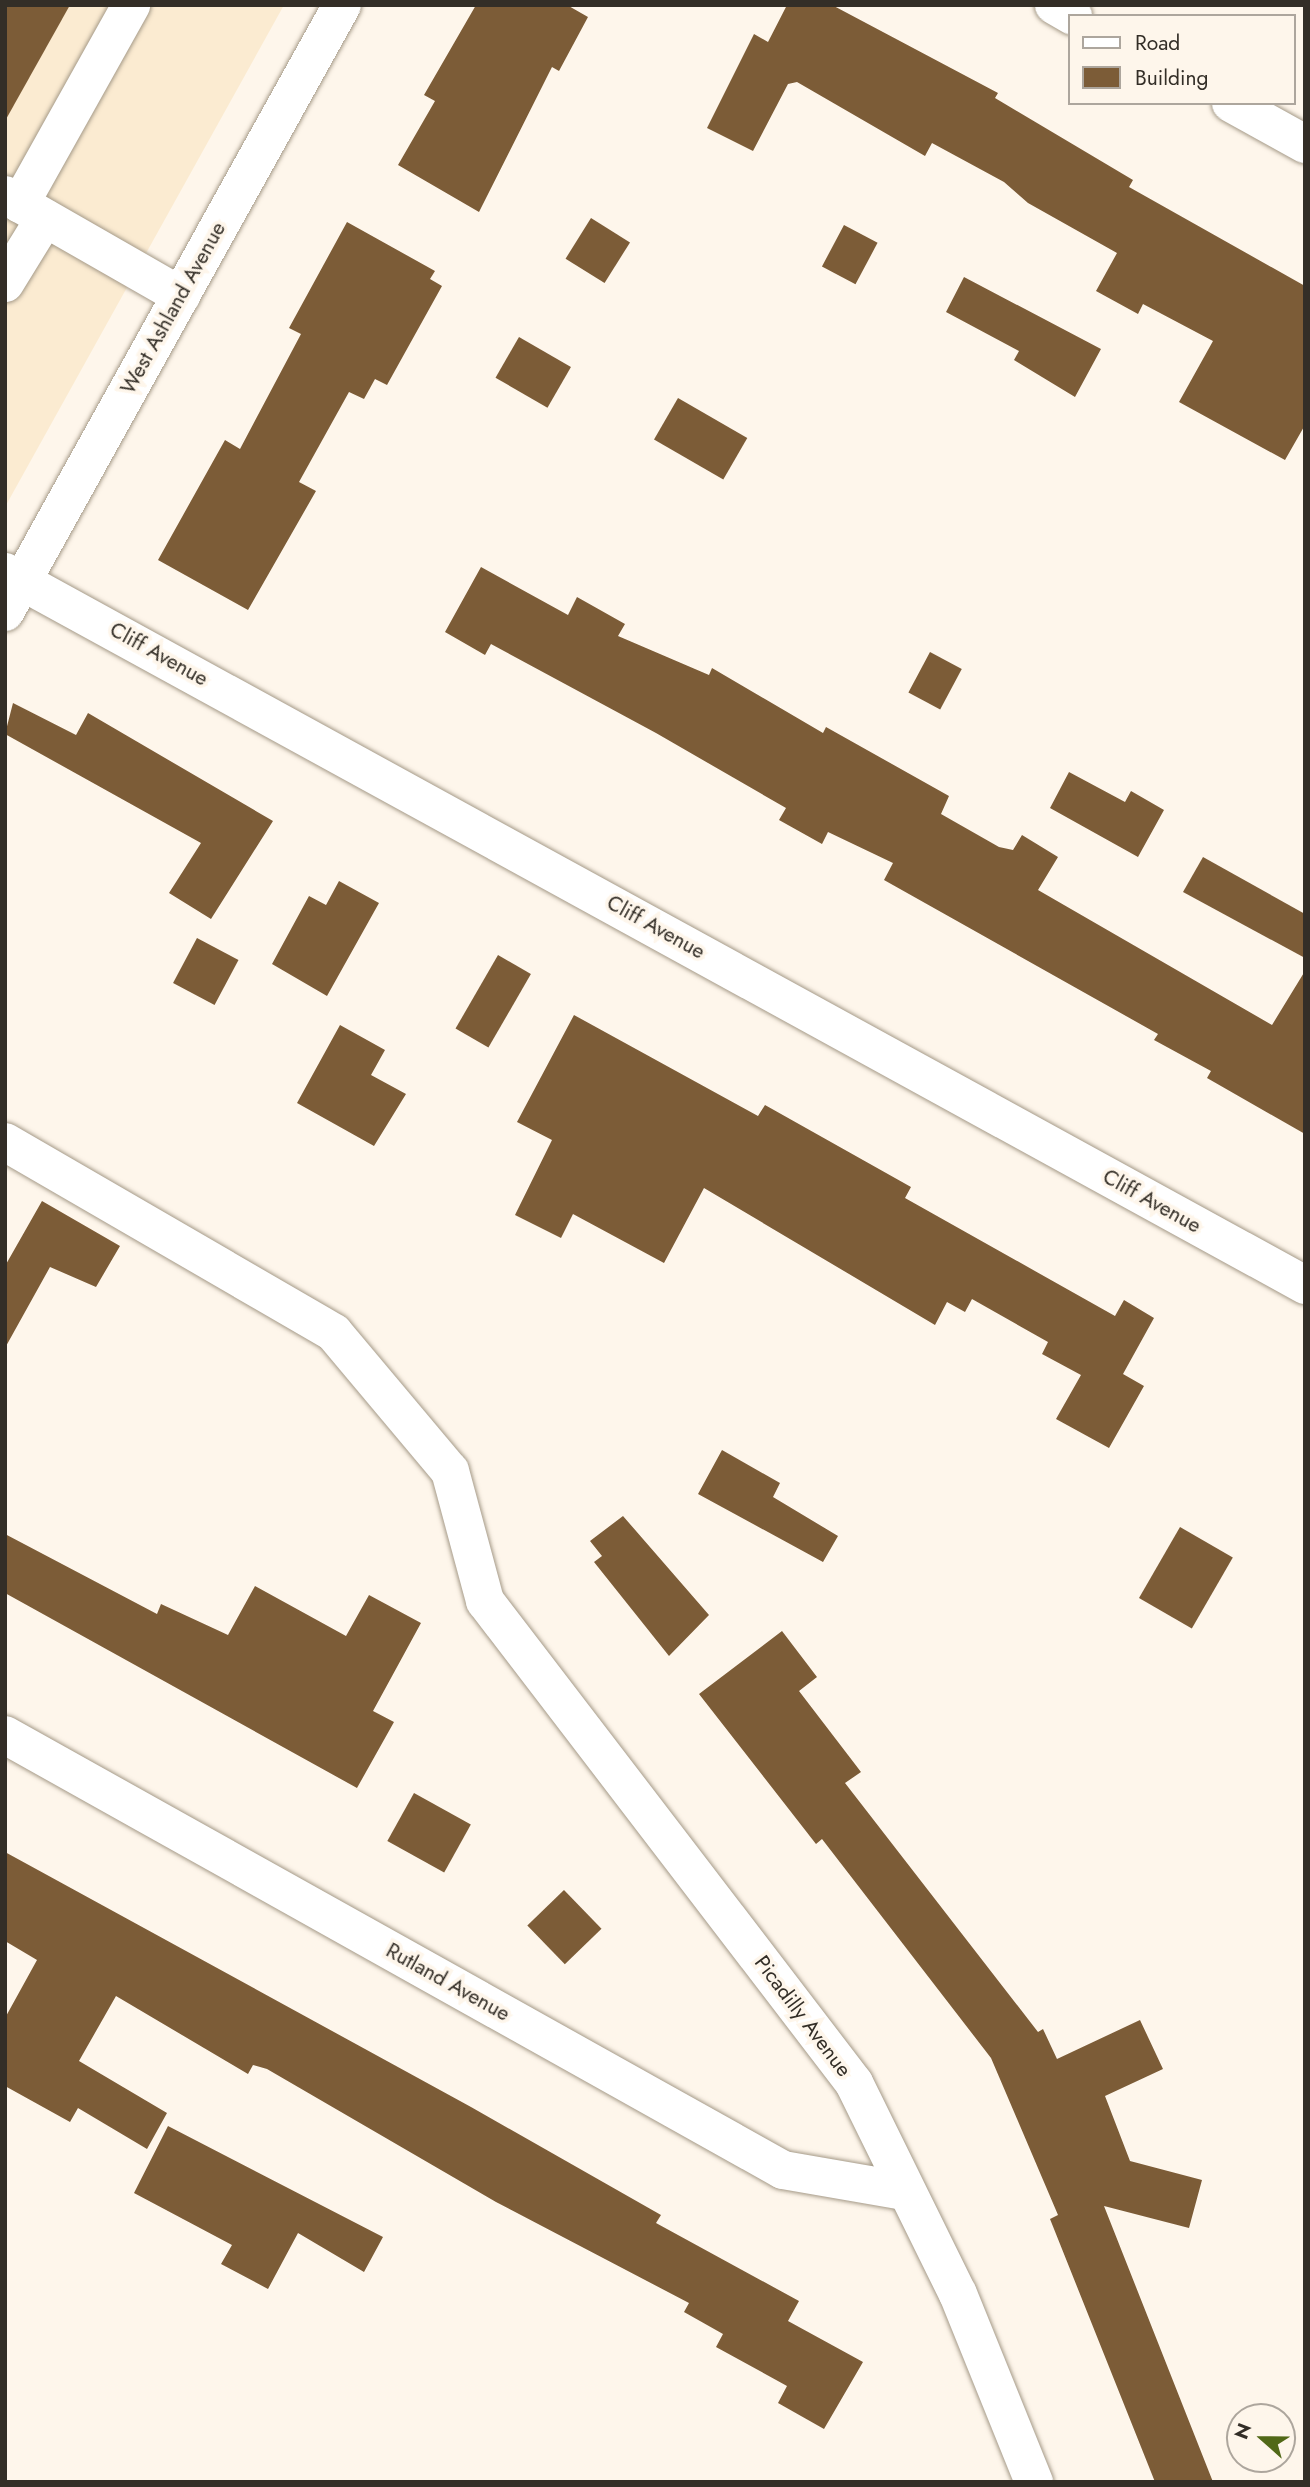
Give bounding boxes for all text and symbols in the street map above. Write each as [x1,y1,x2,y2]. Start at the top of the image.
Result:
legend [1068,14,1296,105]
text: Road [1135,28,1180,58]
text: Building [1135,63,1208,93]
street label: West Ashland Avenue [115,218,231,398]
street label: Cliff Avenue [105,617,213,691]
street label: Cliff Avenue [602,890,710,964]
street label: Cliff Avenue [1098,1164,1206,1238]
street label: Rutland Avenue [382,1938,514,2026]
street label: Picadilly Avenue [749,1950,857,2082]
north arrow [1226,2403,1296,2473]
text: N [1227,2419,1258,2443]

